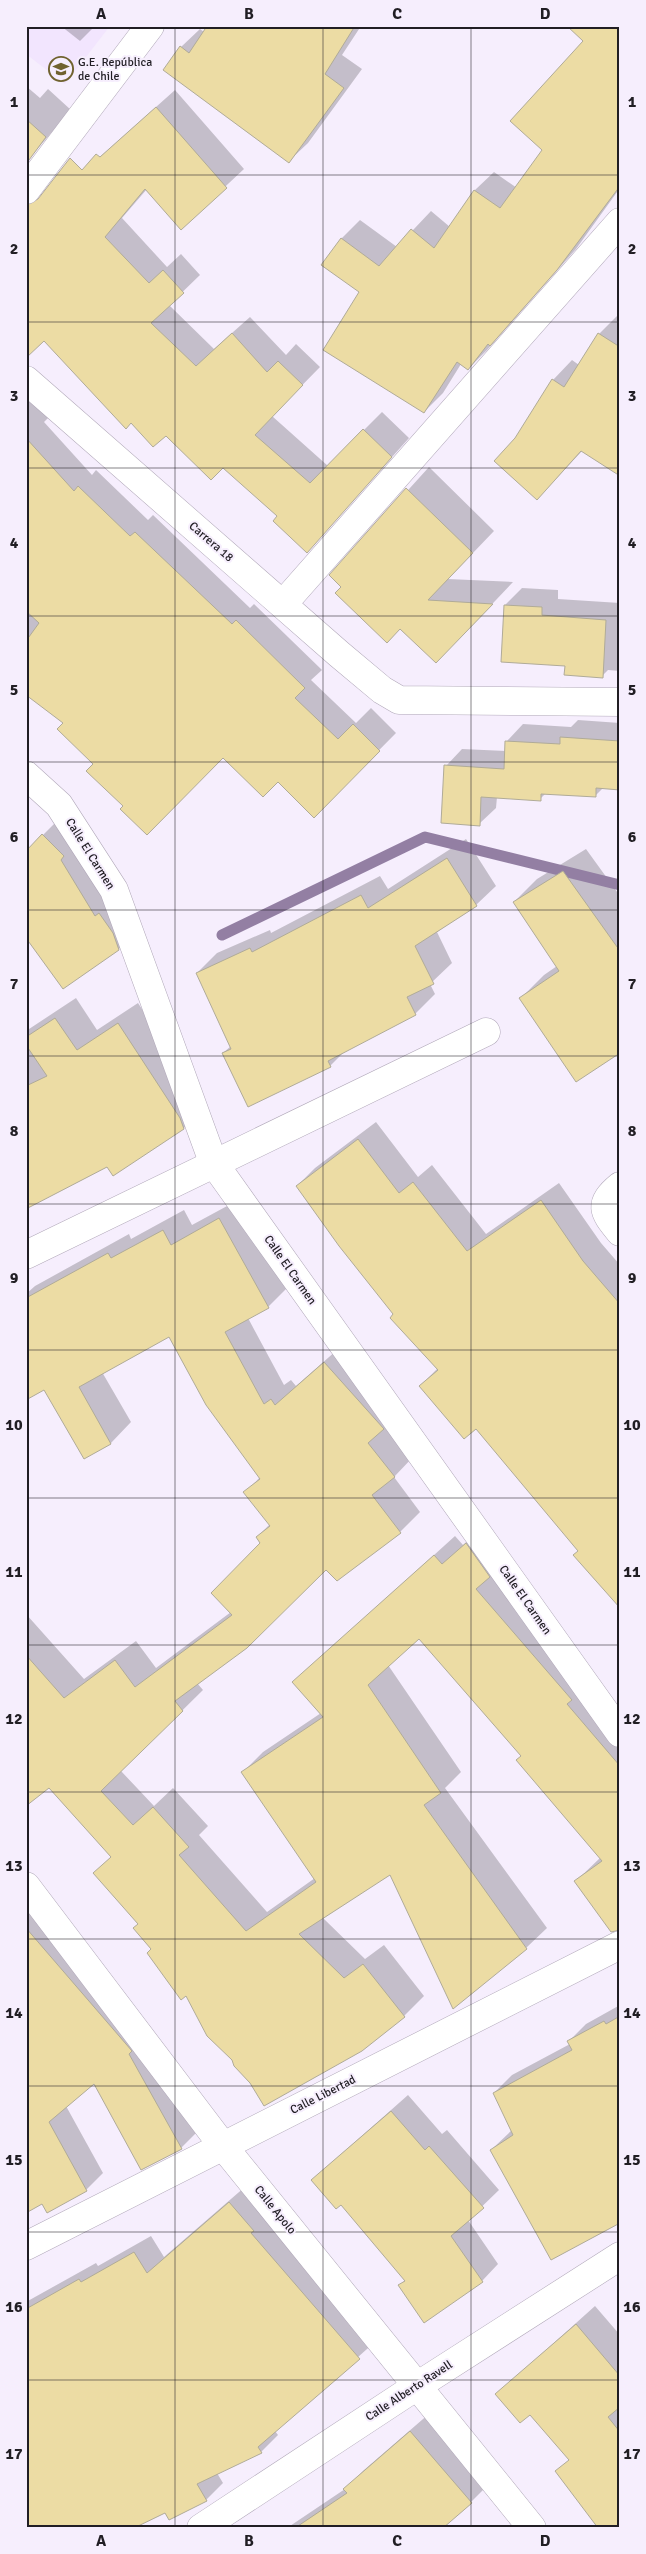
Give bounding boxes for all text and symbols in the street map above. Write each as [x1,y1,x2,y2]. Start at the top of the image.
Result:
text: A [96,4,107,24]
text: B [244,4,254,24]
text: C [392,4,402,24]
text: D [540,4,551,24]
place label: G.E. República de Chile [78,55,152,84]
school or university icon: G.E. República de Chile [48,56,74,82]
text: 1 [10,92,19,112]
text: 1 [628,92,637,112]
text: 2 [10,239,18,259]
text: 2 [628,239,636,259]
text: 3 [10,386,18,406]
text: 3 [628,386,636,406]
street label: Carrera 18 [186,519,236,565]
text: 4 [10,533,19,553]
text: 4 [628,533,637,553]
text: 5 [10,680,18,700]
text: 5 [628,680,636,700]
street label: Calle El Carmen [62,815,118,893]
text: 6 [10,827,19,847]
text: 6 [628,827,637,847]
text: 7 [10,974,19,994]
text: 7 [628,974,637,994]
text: 8 [10,1121,19,1141]
text: 8 [628,1121,637,1141]
street label: Calle El Carmen [261,1232,319,1308]
text: 9 [10,1268,19,1288]
text: 9 [628,1268,637,1288]
text: 10 [5,1415,23,1435]
text: 10 [623,1415,641,1435]
text: 11 [5,1562,23,1582]
street label: Calle El Carmen [496,1562,554,1638]
text: 11 [623,1562,641,1582]
text: 12 [5,1709,23,1729]
text: 12 [623,1709,641,1729]
text: 13 [5,1856,23,1876]
text: 13 [623,1856,641,1876]
text: 14 [5,2003,23,2023]
text: 14 [623,2003,641,2023]
street label: Calle Libertad [288,2072,358,2118]
text: 15 [5,2150,23,2170]
text: 15 [623,2150,641,2170]
street label: Calle Apolo [251,2183,299,2237]
text: 16 [5,2297,23,2317]
text: 16 [623,2297,641,2317]
street label: Calle Alberto Ravell [363,2357,456,2425]
text: 17 [5,2444,23,2464]
text: 17 [623,2444,641,2464]
text: A [96,2531,107,2551]
text: B [244,2531,254,2551]
text: C [392,2531,402,2551]
text: D [540,2531,551,2551]

